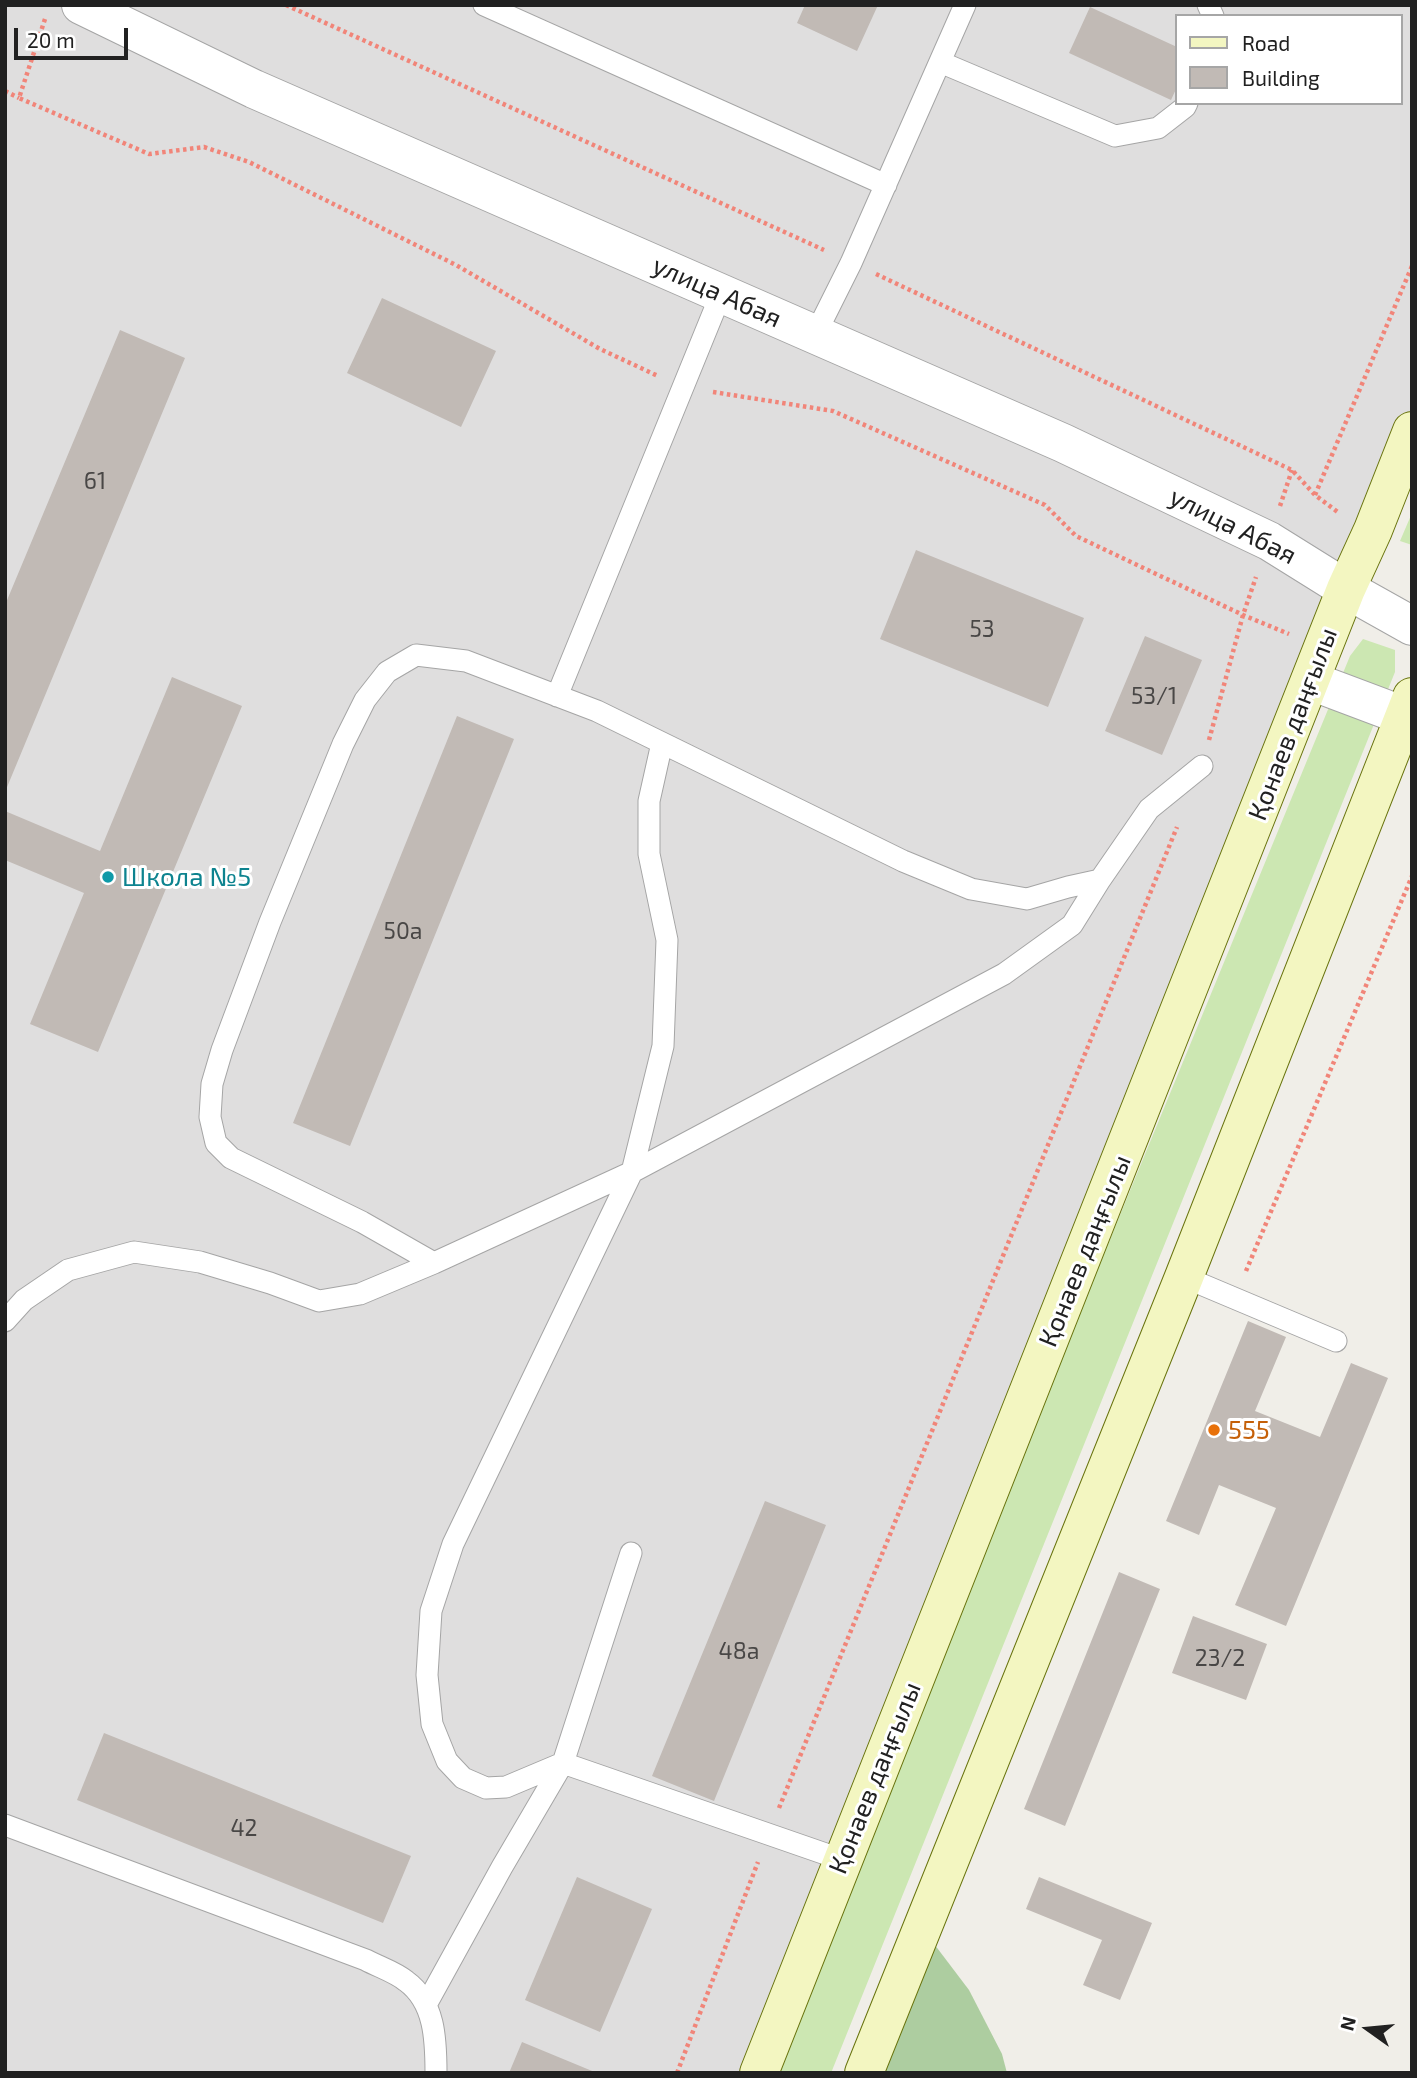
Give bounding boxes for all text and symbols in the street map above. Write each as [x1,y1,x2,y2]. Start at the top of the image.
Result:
scale bar [18,14,131,58]
legend [1176,14,1403,105]
text: 20 m [27,27,75,52]
text: Road [1242,30,1290,55]
text: Building [1242,65,1320,90]
street label: улица Абая [648,250,786,334]
house number: 61 [84,467,106,495]
street label: улица Абая [1164,481,1302,571]
house number: 53 [969,615,995,643]
street label: Қонаев даңғылы [1242,623,1344,825]
house number: 53/1 [1131,682,1177,710]
place label: Школа №5 [122,861,251,893]
marker: Школа №5 [100,869,116,885]
house number: 50а [384,917,422,945]
street label: Қонаев даңғылы [1032,1151,1138,1351]
place label: 555 [1228,1414,1270,1446]
marker: 555 [1206,1422,1222,1438]
house number: 48а [719,1637,759,1665]
house number: 23/2 [1195,1644,1245,1672]
street label: Қонаев даңғылы [822,1678,928,1878]
house number: 42 [230,1814,258,1842]
north arrow [1333,1994,1403,2064]
text: N [1334,2014,1360,2033]

